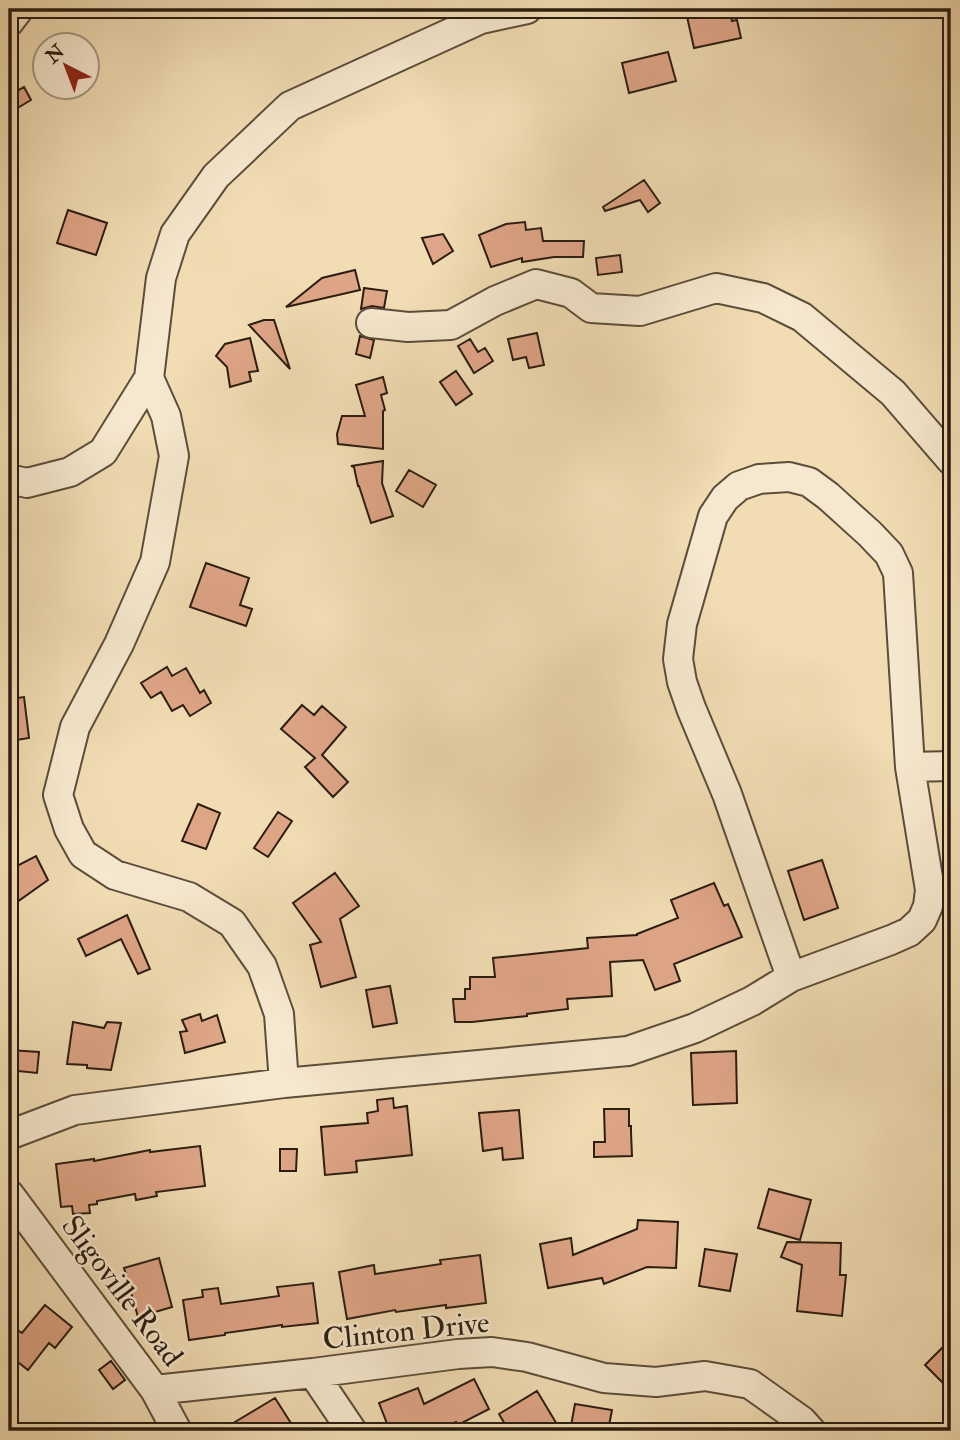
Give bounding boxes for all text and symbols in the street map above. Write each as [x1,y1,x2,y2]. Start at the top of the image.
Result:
north arrow [32,32,102,102]
text: N [40,39,70,69]
street label: Sligoville Road [53,1208,191,1374]
street label: Clinton Drive [321,1304,491,1358]

